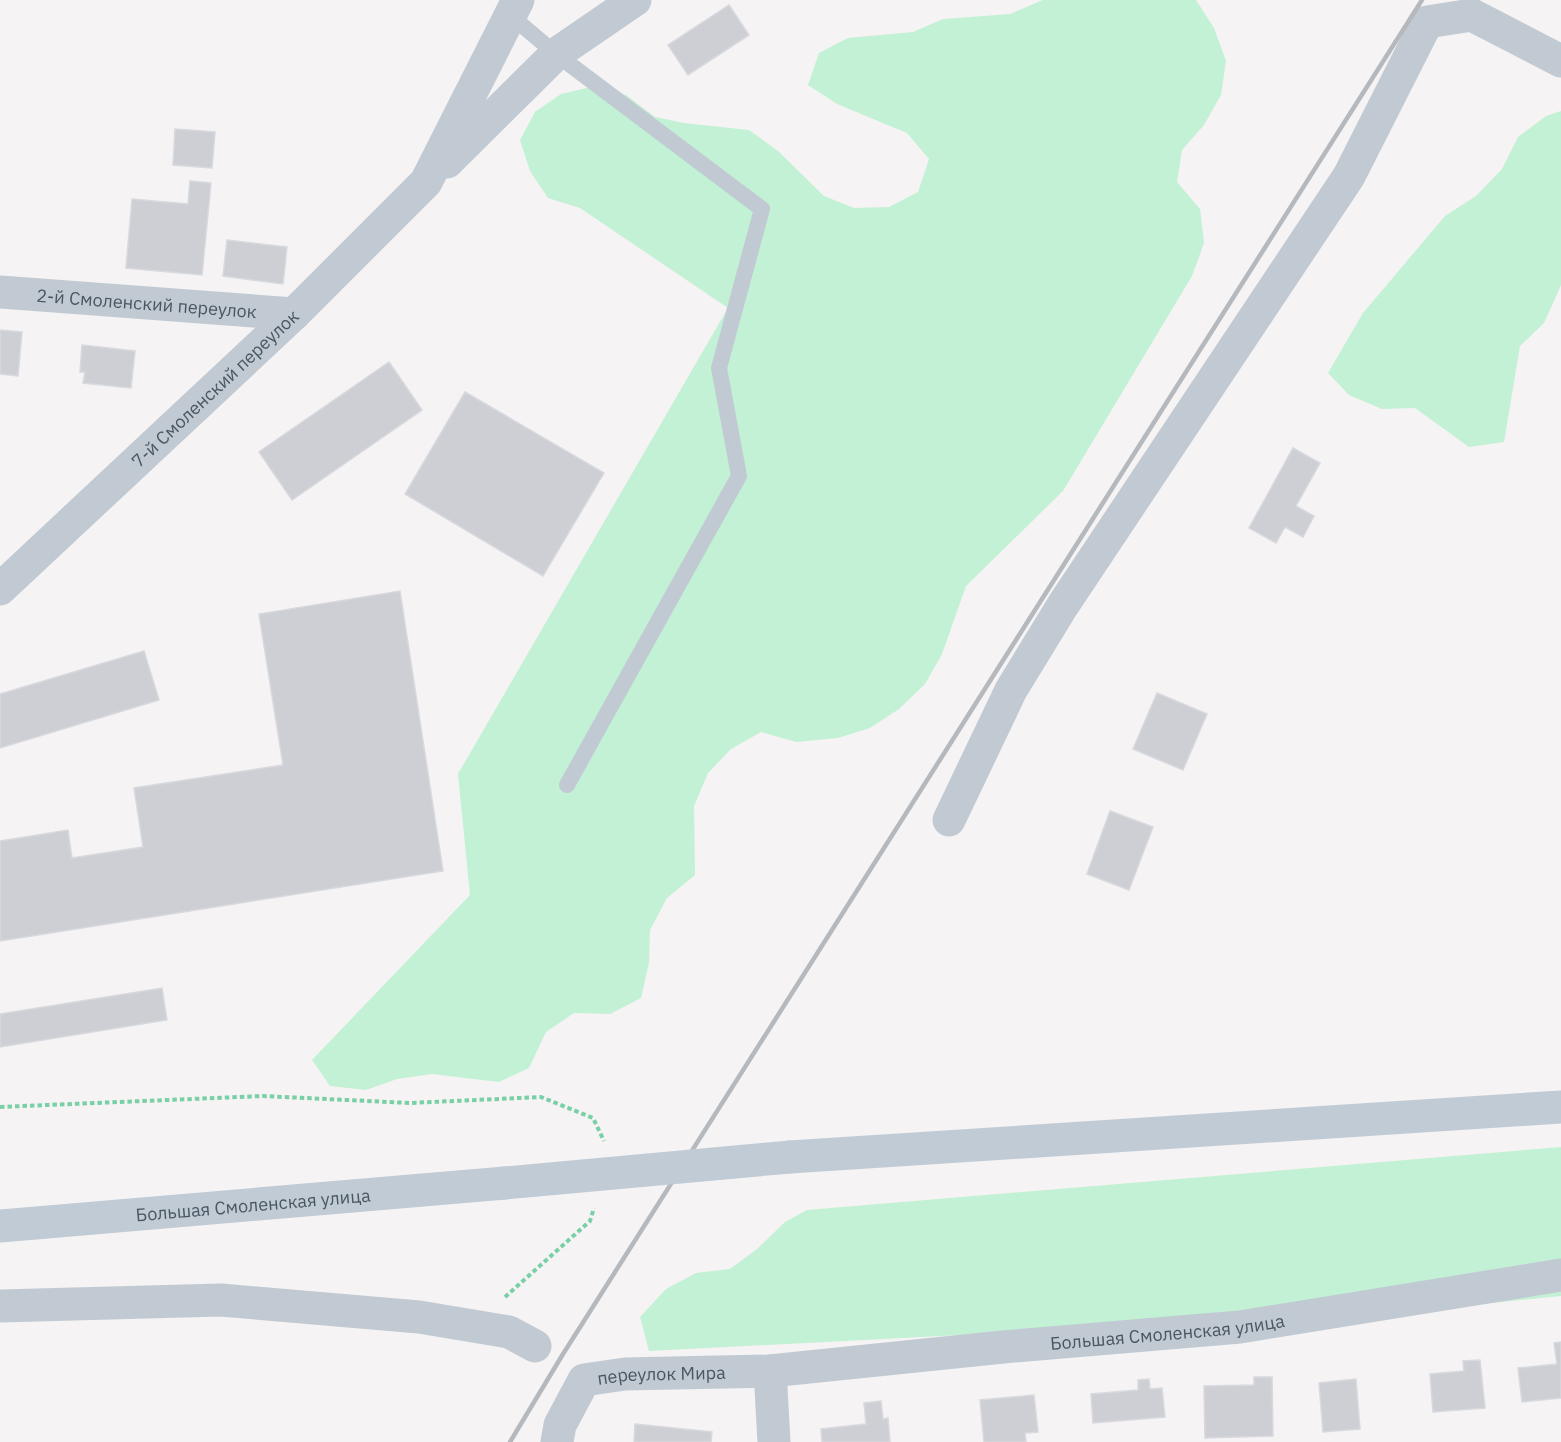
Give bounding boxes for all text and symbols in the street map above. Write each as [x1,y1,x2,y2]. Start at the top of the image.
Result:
street label: 2-й Смоленский переулок [36,283,258,323]
street label: 7-й Смоленский переулок [126,304,303,472]
street label: Большая Смоленская улица [135,1183,372,1226]
street label: Большая Смоленская улица [1049,1308,1287,1354]
street label: переулок Мира [595,1360,726,1389]

